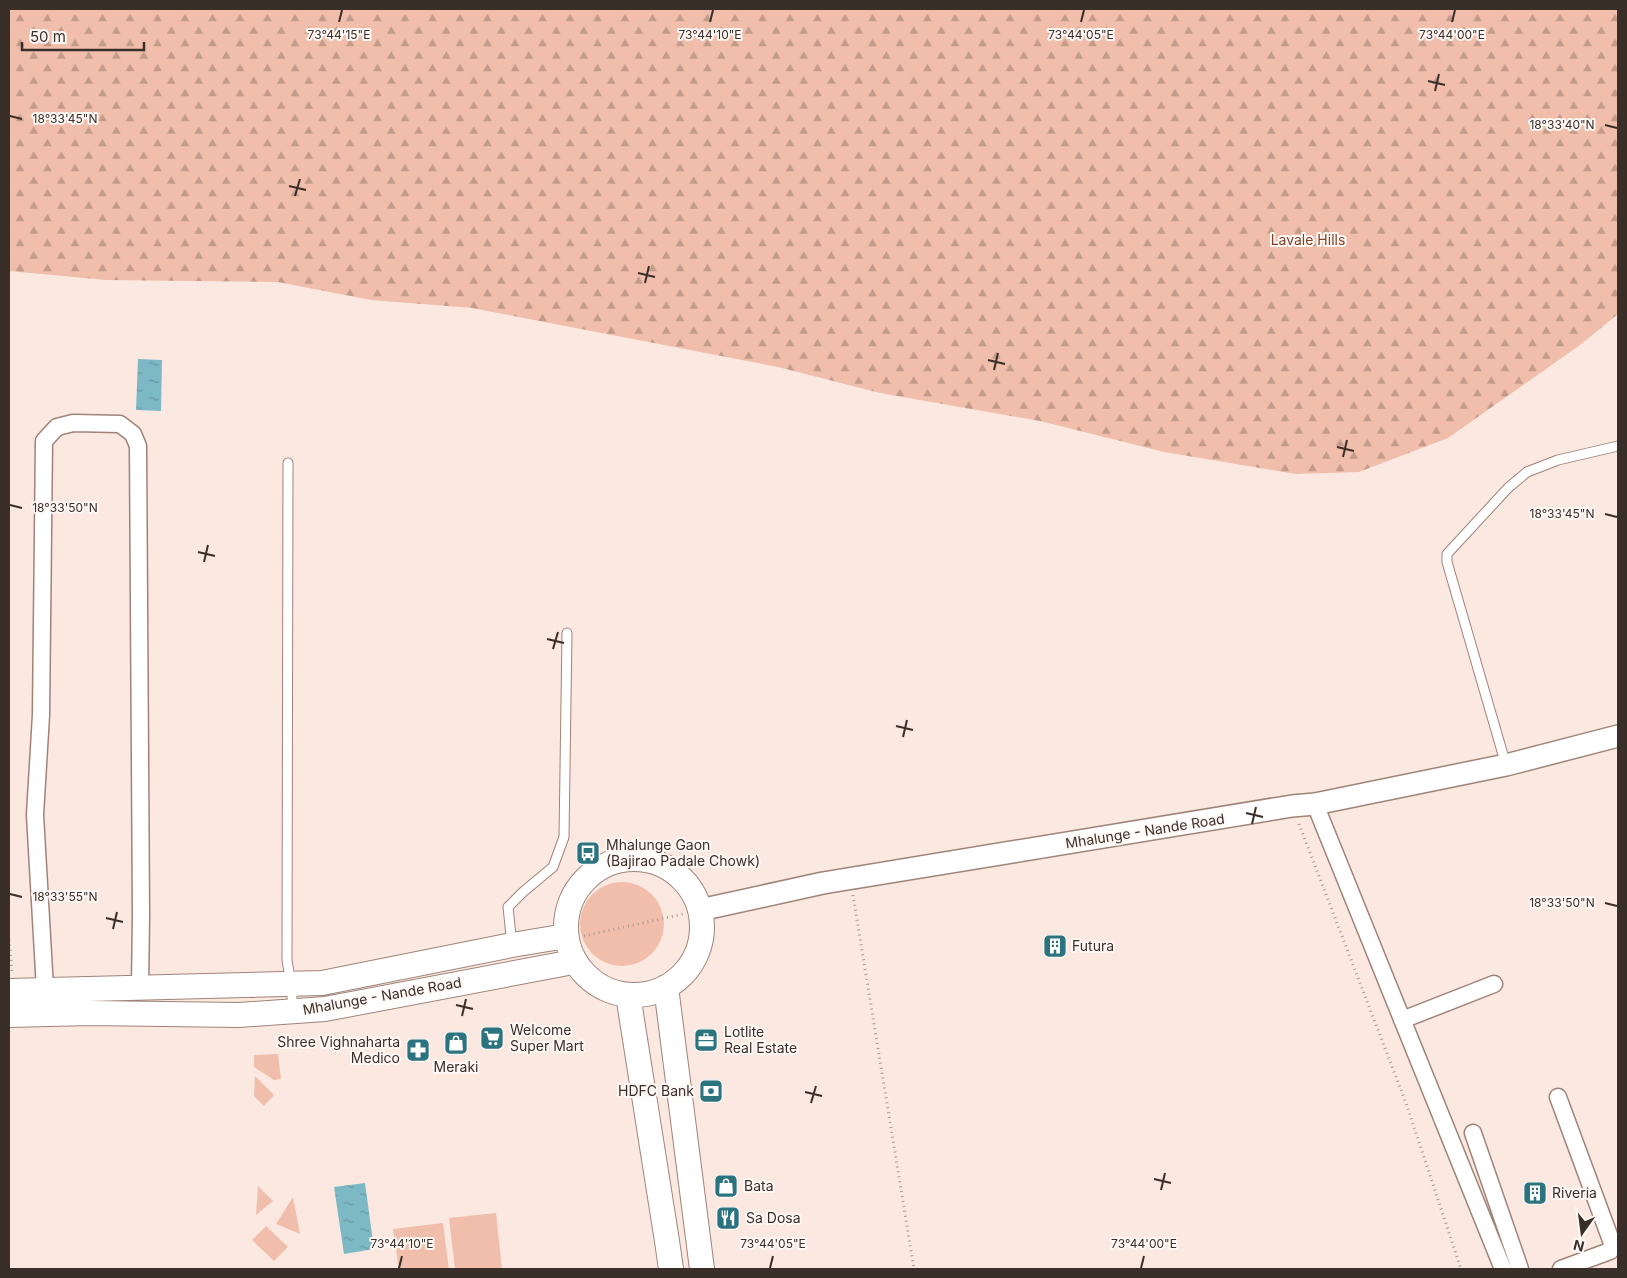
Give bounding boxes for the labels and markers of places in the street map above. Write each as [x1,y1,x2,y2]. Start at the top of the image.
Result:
place label: Mhalunge Gaon (Bajirao Padale Chowk) [606,836,760,869]
bus stop icon: Mhalunge Gaon (Bajirao Padale Chowk) [575,840,601,866]
building icon: Futura [1042,933,1068,959]
place label: Futura [1072,937,1114,954]
place label: Welcome Super Mart [510,1021,584,1054]
place label: Lotlite Real Estate [724,1023,797,1056]
supermarket icon: Welcome Super Mart [479,1025,505,1051]
office icon: Lotlite Real Estate [693,1027,719,1053]
shop icon: Meraki [443,1030,469,1056]
place label: Shree Vighnaharta Medico [277,1033,400,1066]
pharmacy icon: Shree Vighnaharta Medico [405,1037,431,1063]
place label: Meraki [433,1058,479,1075]
bank icon: HDFC Bank [698,1078,724,1104]
place label: HDFC Bank [618,1082,694,1099]
shop icon: Bata [713,1173,739,1199]
place label: Bata [744,1177,774,1194]
building icon: Riveria [1522,1180,1548,1206]
place label: Riveria [1552,1184,1597,1201]
restaurant icon: Sa Dosa [715,1205,741,1231]
place label: Sa Dosa [746,1209,801,1226]

